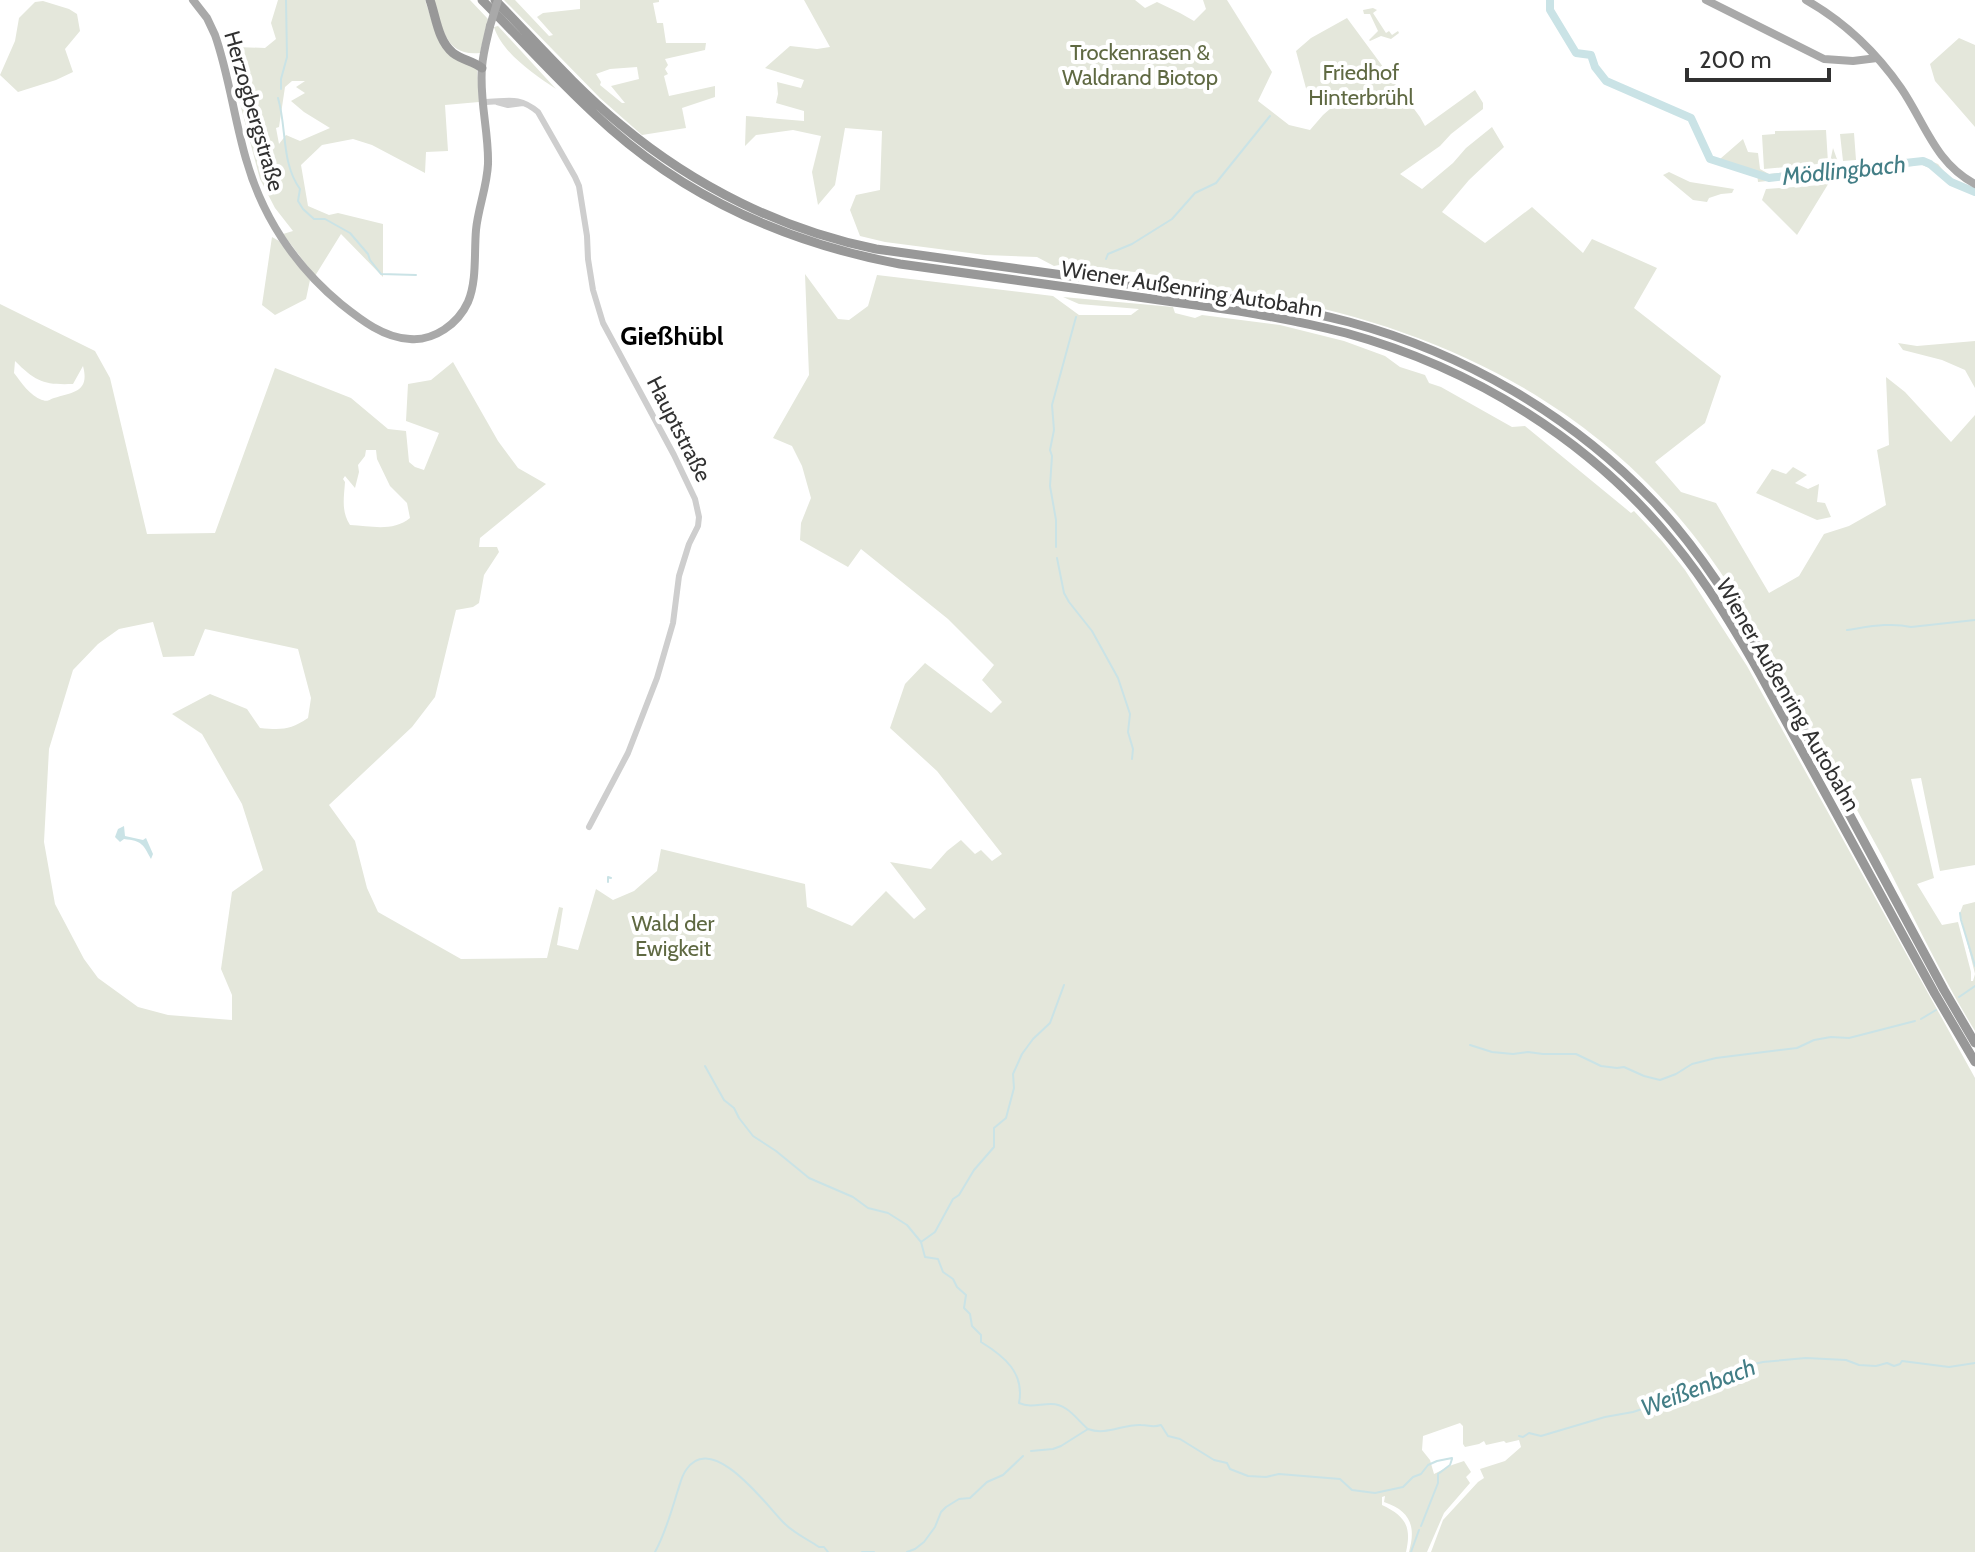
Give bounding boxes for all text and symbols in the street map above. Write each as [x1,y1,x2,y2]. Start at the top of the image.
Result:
street label: Herzogbergstraße [218,28,290,194]
scale bar [1687,32,1829,82]
park label: Trockenrasen & Waldrand Biotop [1062,39,1218,91]
text: 200 m [1699,45,1772,74]
park label: Friedhof Hinterbrühl [1308,59,1415,111]
water label: Mödlingbach [1780,149,1907,191]
street label: Wiener Außenring Autobahn [1059,255,1325,323]
district label: Gießhübl [620,320,724,352]
street label: Hauptstraße [641,372,717,486]
street label: Wiener Außenring Autobahn [1710,574,1866,816]
park label: Wald der Ewigkeit [631,910,715,962]
water label: Weißenbach [1636,1352,1760,1422]

